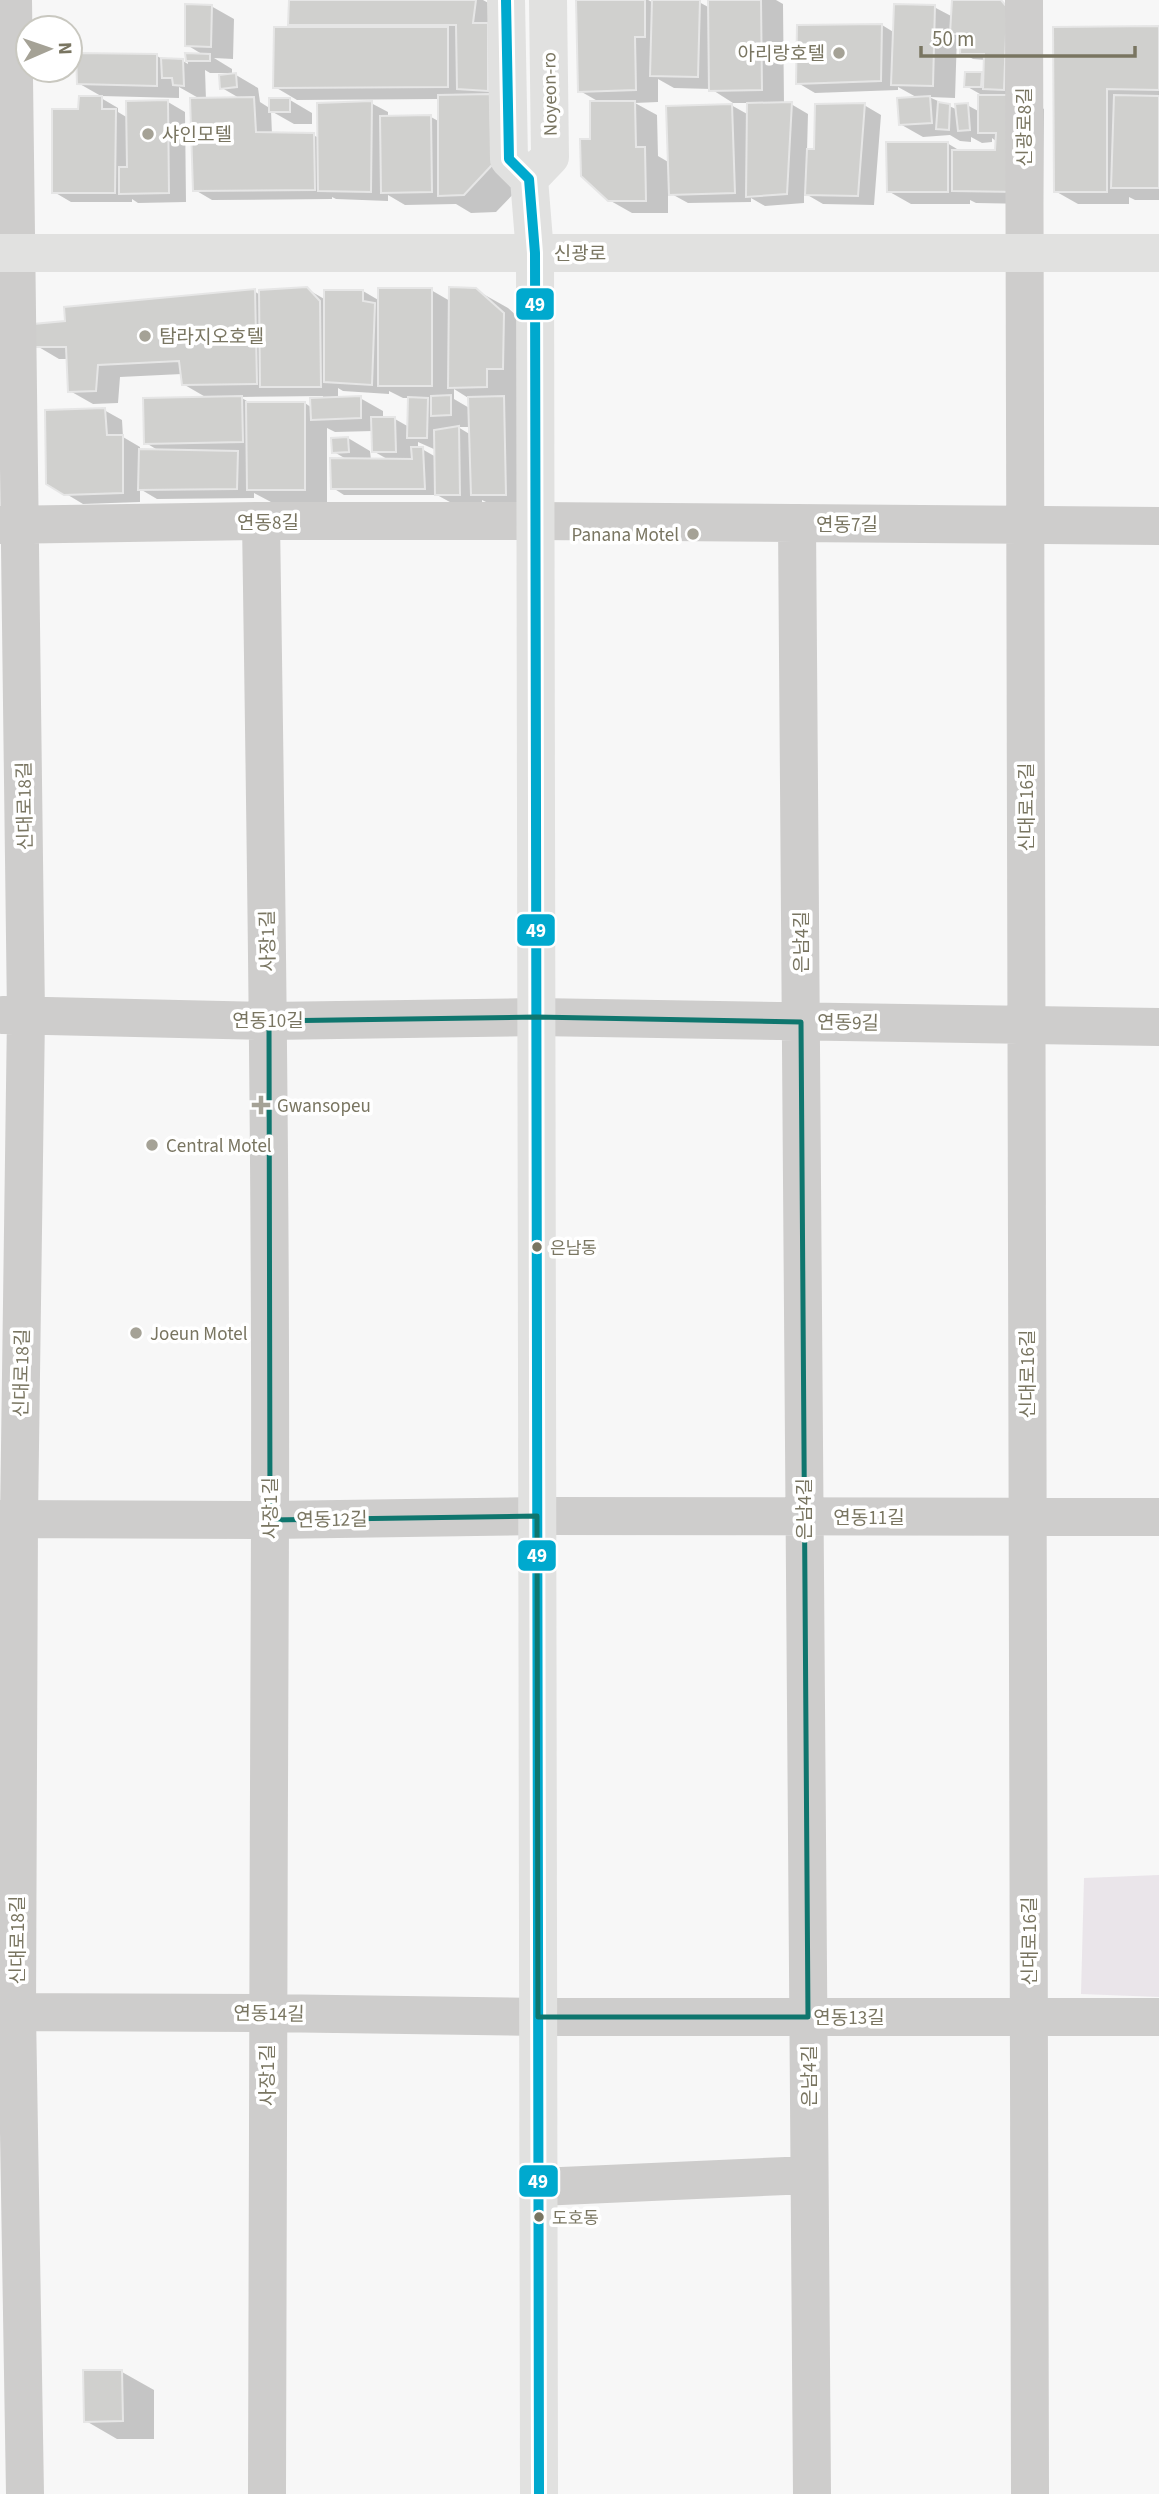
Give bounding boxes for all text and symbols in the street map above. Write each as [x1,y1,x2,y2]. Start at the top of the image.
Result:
north arrow [14,14,84,84]
scale bar [921,14,1134,58]
text: 50 m [932,24,974,54]
place label: 아리랑호텔 [738,41,825,68]
text: N [51,42,78,55]
marker: 아리랑호텔 [831,45,847,61]
street label: Noyeon-ro [536,52,565,136]
street label: 신광로8길 [1012,87,1039,167]
place label: 샤인모텔 [162,122,232,149]
marker: 샤인모텔 [140,126,156,142]
street label: 신광로 [554,241,606,268]
line badge: 49 [515,287,555,321]
text: 49 [525,292,545,319]
place label: 탐라지오호텔 [159,324,264,351]
marker: 탐라지오호텔 [137,328,153,344]
street label: 연동8길 [237,510,299,537]
street label: 연동7길 [816,512,878,539]
place label: Panana Motel [572,522,679,549]
marker: Panana Motel [685,526,701,542]
street label: 신대로18길 [11,761,40,851]
street label: 신대로16길 [1014,763,1041,851]
street label: 사장1길 [254,910,283,972]
street label: 은남4길 [789,911,816,973]
line badge: 49 [516,913,556,947]
text: 49 [526,918,546,945]
street label: 연동10길 [232,1008,304,1035]
street label: 연동9길 [817,1009,879,1038]
place label: Gwansopeu [277,1093,371,1120]
marker: Gwansopeu [251,1095,271,1115]
place label: Central Motel [166,1133,272,1160]
marker: Central Motel [144,1137,160,1153]
place label: 은남동 [550,1237,597,1261]
marker: 은남동 [530,1240,544,1254]
place label: Joeun Motel [150,1321,248,1348]
marker: Joeun Motel [128,1325,144,1341]
street label: 신대로18길 [8,1328,37,1418]
street label: 신대로16길 [1015,1330,1042,1418]
street label: 사장1길 [258,1477,285,1539]
street label: 은남4길 [792,1478,819,1540]
street label: 연동11길 [833,1505,905,1532]
street label: 연동12길 [296,1506,368,1535]
line badge: 49 [517,1539,557,1572]
text: 49 [527,1543,547,1570]
street label: 신대로18길 [5,1896,32,1984]
street label: 신대로16길 [1017,1897,1044,1985]
street label: 연동14길 [233,2000,305,2029]
street label: 연동13길 [813,2005,885,2032]
street label: 사장1길 [255,2044,282,2106]
street label: 은남4길 [797,2045,824,2107]
line badge: 49 [518,2164,559,2198]
text: 49 [528,2169,548,2196]
place label: 도호동 [552,2207,599,2231]
marker: 도호동 [532,2210,546,2224]

